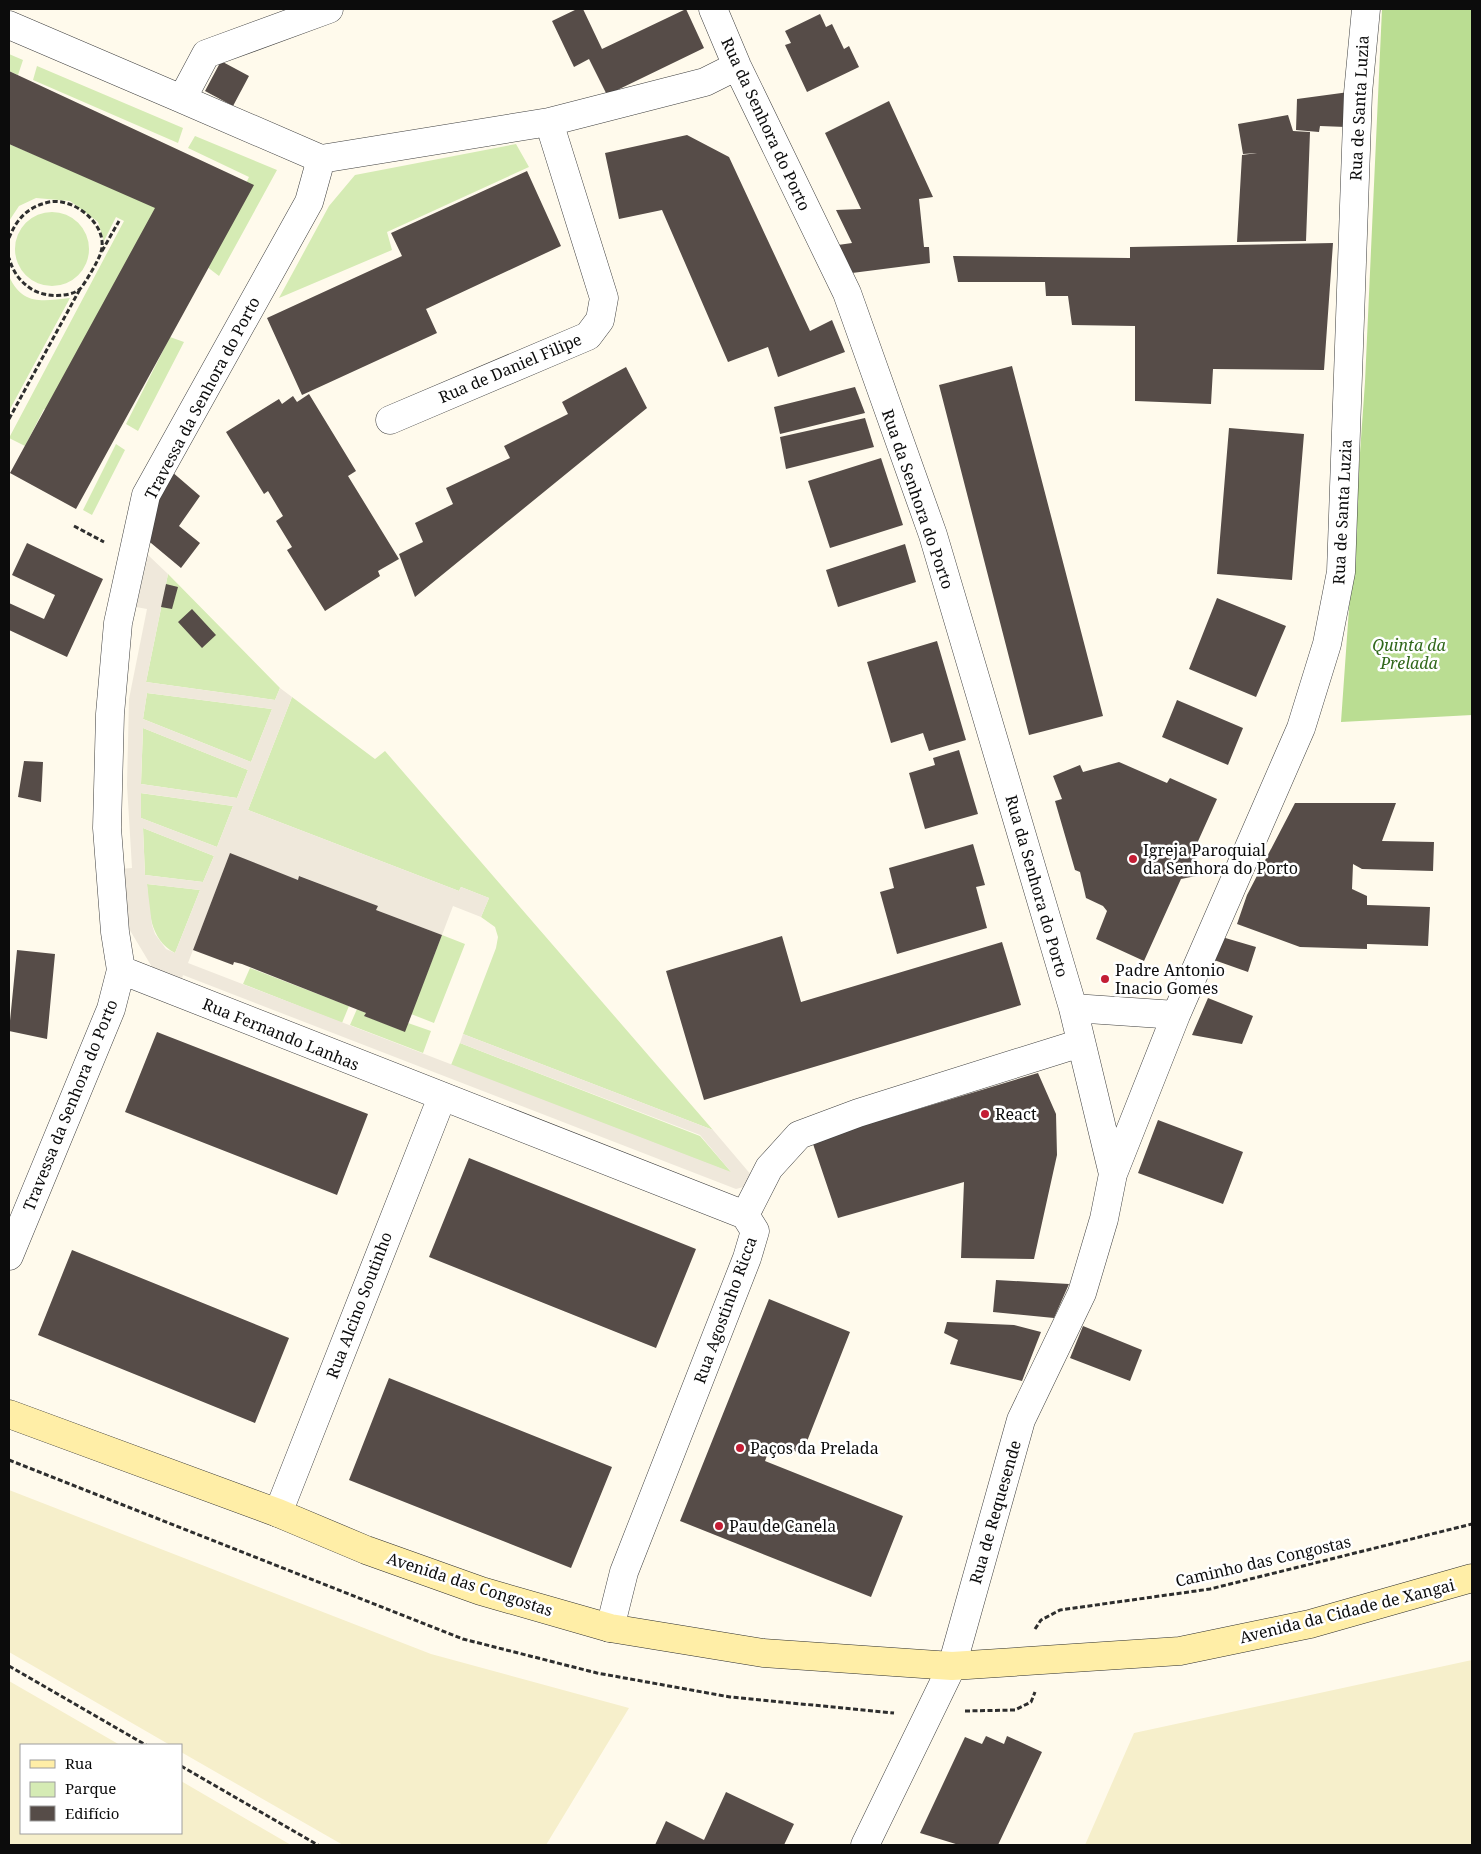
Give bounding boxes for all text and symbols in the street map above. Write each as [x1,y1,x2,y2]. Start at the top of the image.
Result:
street label: Rua da Senhora do Porto [716,34,816,214]
street label: Rua de Santa Luzia [1344,35,1374,181]
street label: Travessa da Senhora do Porto [139,293,265,503]
street label: Rua de Daniel Filipe [435,328,585,408]
street label: Rua da Senhora do Porto [877,406,959,592]
street label: Rua de Santa Luzia [1327,439,1357,585]
park label: Quinta da Prelada [1372,634,1447,674]
street label: Rua da Senhora do Porto [1000,792,1074,980]
place label: Igreja Paroquial da Senhora do Porto [1143,839,1298,879]
marker: Igreja Paroquial da Senhora do Porto [1127,853,1139,865]
place label: Padre Antonio Inacio Gomes [1115,959,1225,999]
marker: Padre Antonio Inacio Gomes [1099,973,1111,985]
street label: Rua Fernando Lanhas [199,992,363,1076]
street label: Travessa da Senhora do Porto [17,996,123,1214]
place label: React [995,1103,1037,1125]
marker: React [979,1108,991,1120]
street label: Rua Alcino Soutinho [321,1229,397,1381]
street label: Rua Agostinho Ricca [688,1233,762,1387]
place label: Paços da Prelada [750,1437,879,1459]
street label: Rua de Requesende [964,1438,1026,1586]
marker: Paços da Prelada [734,1442,746,1454]
place label: Pau de Canela [729,1515,836,1537]
marker: Pau de Canela [713,1520,725,1532]
street label: Caminho das Congostas [1173,1530,1353,1592]
street label: Avenida das Congostas [384,1547,556,1621]
street label: Avenida da Cidade de Xangai [1237,1574,1457,1648]
legend [20,1744,182,1834]
text: Rua [65,1753,93,1773]
text: Parque [65,1778,116,1798]
text: Edifício [65,1803,120,1823]

